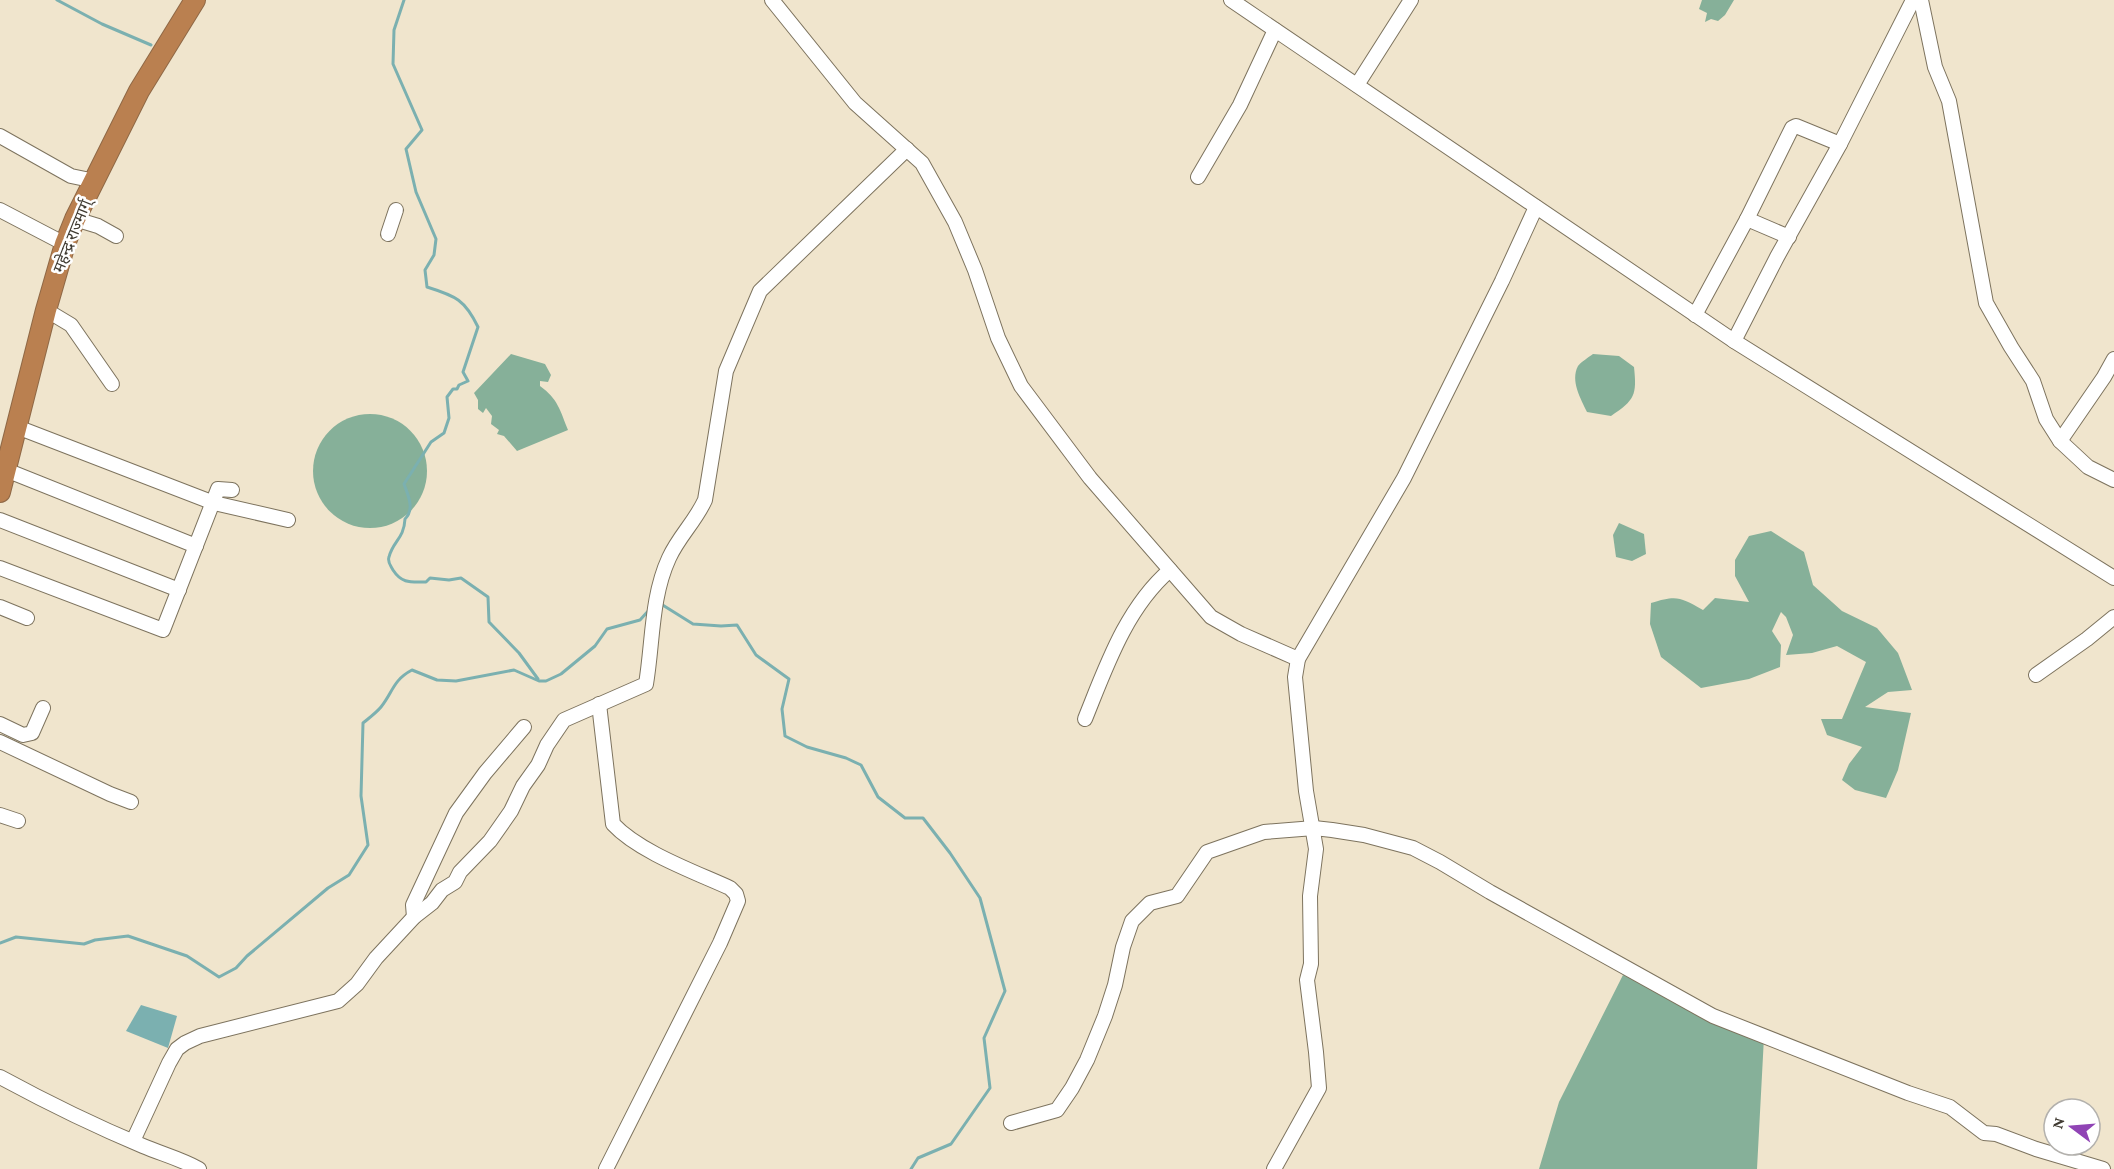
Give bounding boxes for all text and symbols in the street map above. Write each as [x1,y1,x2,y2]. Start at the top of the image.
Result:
street label: महेन्द्र राज्मार्ग् [49,194,97,276]
north arrow [2042,1097,2102,1157]
text: N [2048,1115,2068,1131]

